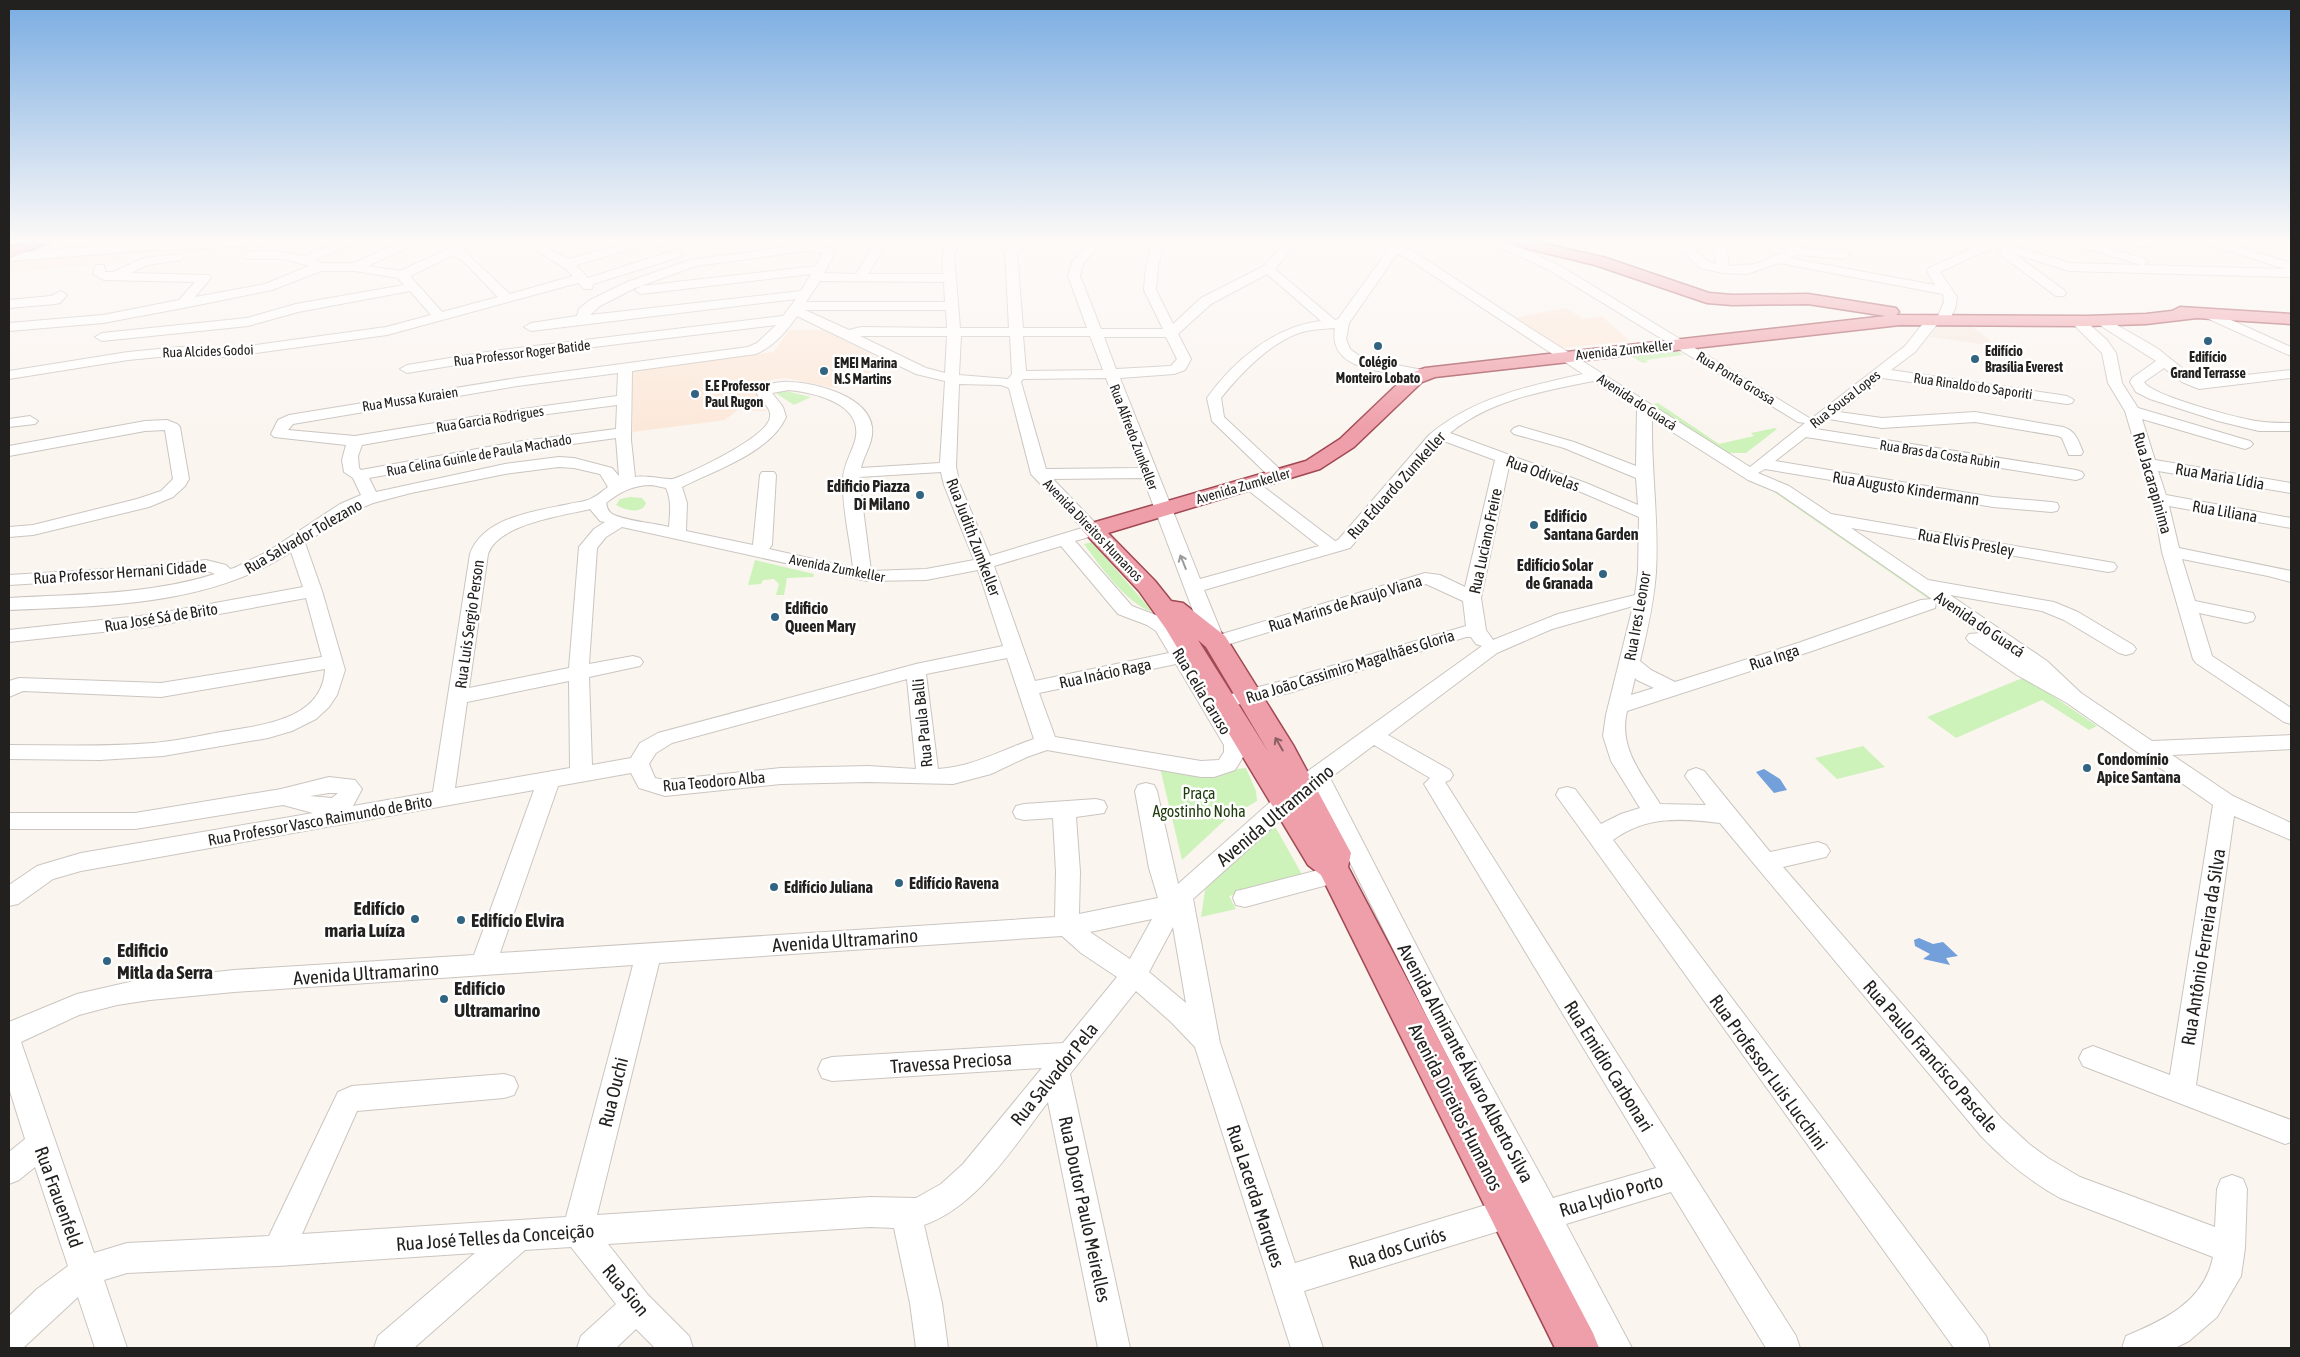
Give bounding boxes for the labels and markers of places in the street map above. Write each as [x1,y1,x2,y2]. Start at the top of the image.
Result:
marker: Edifício Grand Terrasse [2202,335,2214,347]
marker: Colégio Monteiro Lobato [1372,340,1384,352]
place label: Edifício Brasília Everest [1985,343,2063,375]
place label: Edifício Grand Terrasse [2170,349,2246,381]
marker: Edifício Brasília Everest [1969,353,1981,365]
place label: Colégio Monteiro Lobato [1336,354,1421,386]
place label: EMEI Marina N.S Martins [834,355,898,387]
marker: EMEI Marina N.S Martins [818,365,830,377]
place label: E.E Professor Paul Rugon [705,378,771,410]
marker: E.E Professor Paul Rugon [689,388,701,400]
place label: Edificio Piazza Di Milano [827,477,910,513]
marker: Edificio Piazza Di Milano [914,489,926,501]
place label: Edifício Santana Garden [1544,507,1639,543]
marker: Edifício Santana Garden [1528,519,1540,531]
place label: Edifício Solar de Granada [1517,556,1593,592]
marker: Edifício Solar de Granada [1597,568,1609,580]
place label: Edificio Queen Mary [785,599,856,635]
marker: Edificio Queen Mary [769,611,781,623]
place label: Condomínio Apice Santana [2096,750,2181,786]
marker: Condomínio Apice Santana [2081,762,2093,774]
place label: Edifício Ravena [909,874,999,892]
marker: Edifício Ravena [893,877,905,889]
place label: Edifício Juliana [784,878,873,896]
marker: Edifício Juliana [768,881,780,893]
place label: Edifício maria Luíza [324,897,405,941]
place label: Edifício Elvira [471,909,564,931]
marker: Edifício maria Luíza [409,913,421,925]
marker: Edifício Elvira [455,914,467,926]
place label: Edificio Mitla da Serra [117,939,213,983]
marker: Edificio Mitla da Serra [101,955,113,967]
place label: Edifício Ultramarino [454,977,540,1021]
marker: Edifício Ultramarino [438,993,450,1005]

